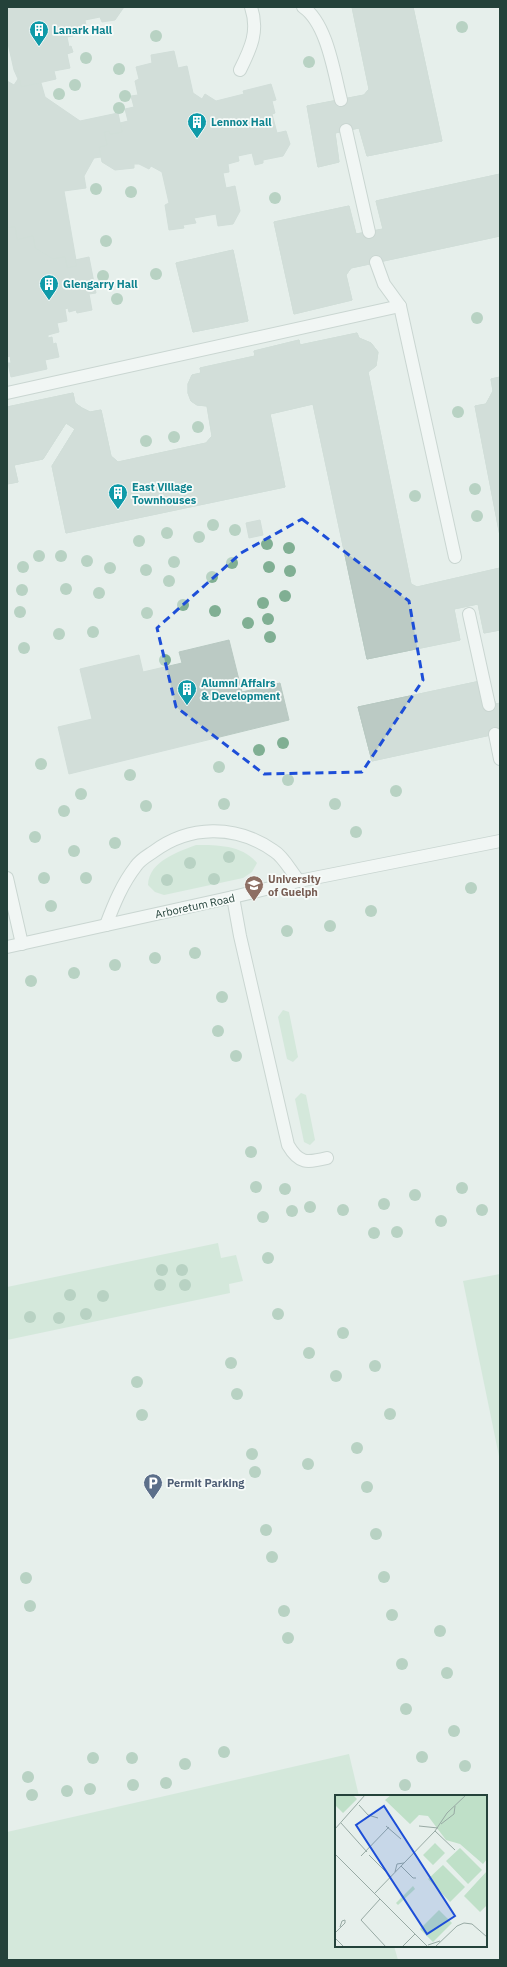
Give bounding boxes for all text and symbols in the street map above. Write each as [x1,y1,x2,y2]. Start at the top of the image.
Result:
building icon: Lanark Hall [28,19,50,47]
place label: Lanark Hall [53,23,113,37]
building icon: Lennox Hall [186,111,208,139]
place label: Lennox Hall [211,115,272,129]
building icon: Glengarry Hall [38,273,60,301]
place label: Glengarry Hall [63,277,138,291]
place label: East Village Townhouses [132,480,197,507]
building icon: East Village Townhouses [107,482,129,510]
place label: Alumni Affairs & Development [201,676,280,703]
building icon: Alumni Affairs & Development [176,678,198,706]
place label: University of Guelph [268,872,321,899]
school or university icon: University of Guelph [243,874,265,902]
street label: Arboretum Road [154,891,236,921]
parking icon: Permit Parking [142,1472,164,1500]
place label: Permit Parking [167,1476,245,1490]
inset map [335,1795,487,1947]

